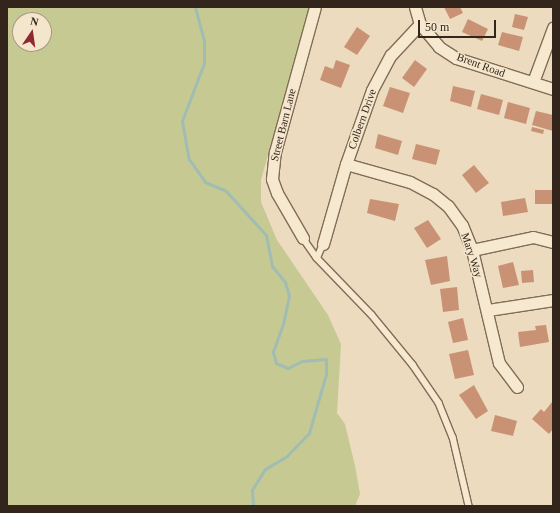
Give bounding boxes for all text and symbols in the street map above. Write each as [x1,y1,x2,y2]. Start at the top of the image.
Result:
north arrow [12,12,52,52]
scale bar [420,12,498,38]
text: N [29,15,40,28]
text: 50 m [425,20,449,34]
street label: Brent Road [455,50,507,80]
street label: Street Barn Lane [268,87,298,163]
street label: Colbern Drive [345,87,379,151]
street label: Mary Way [459,231,485,279]

